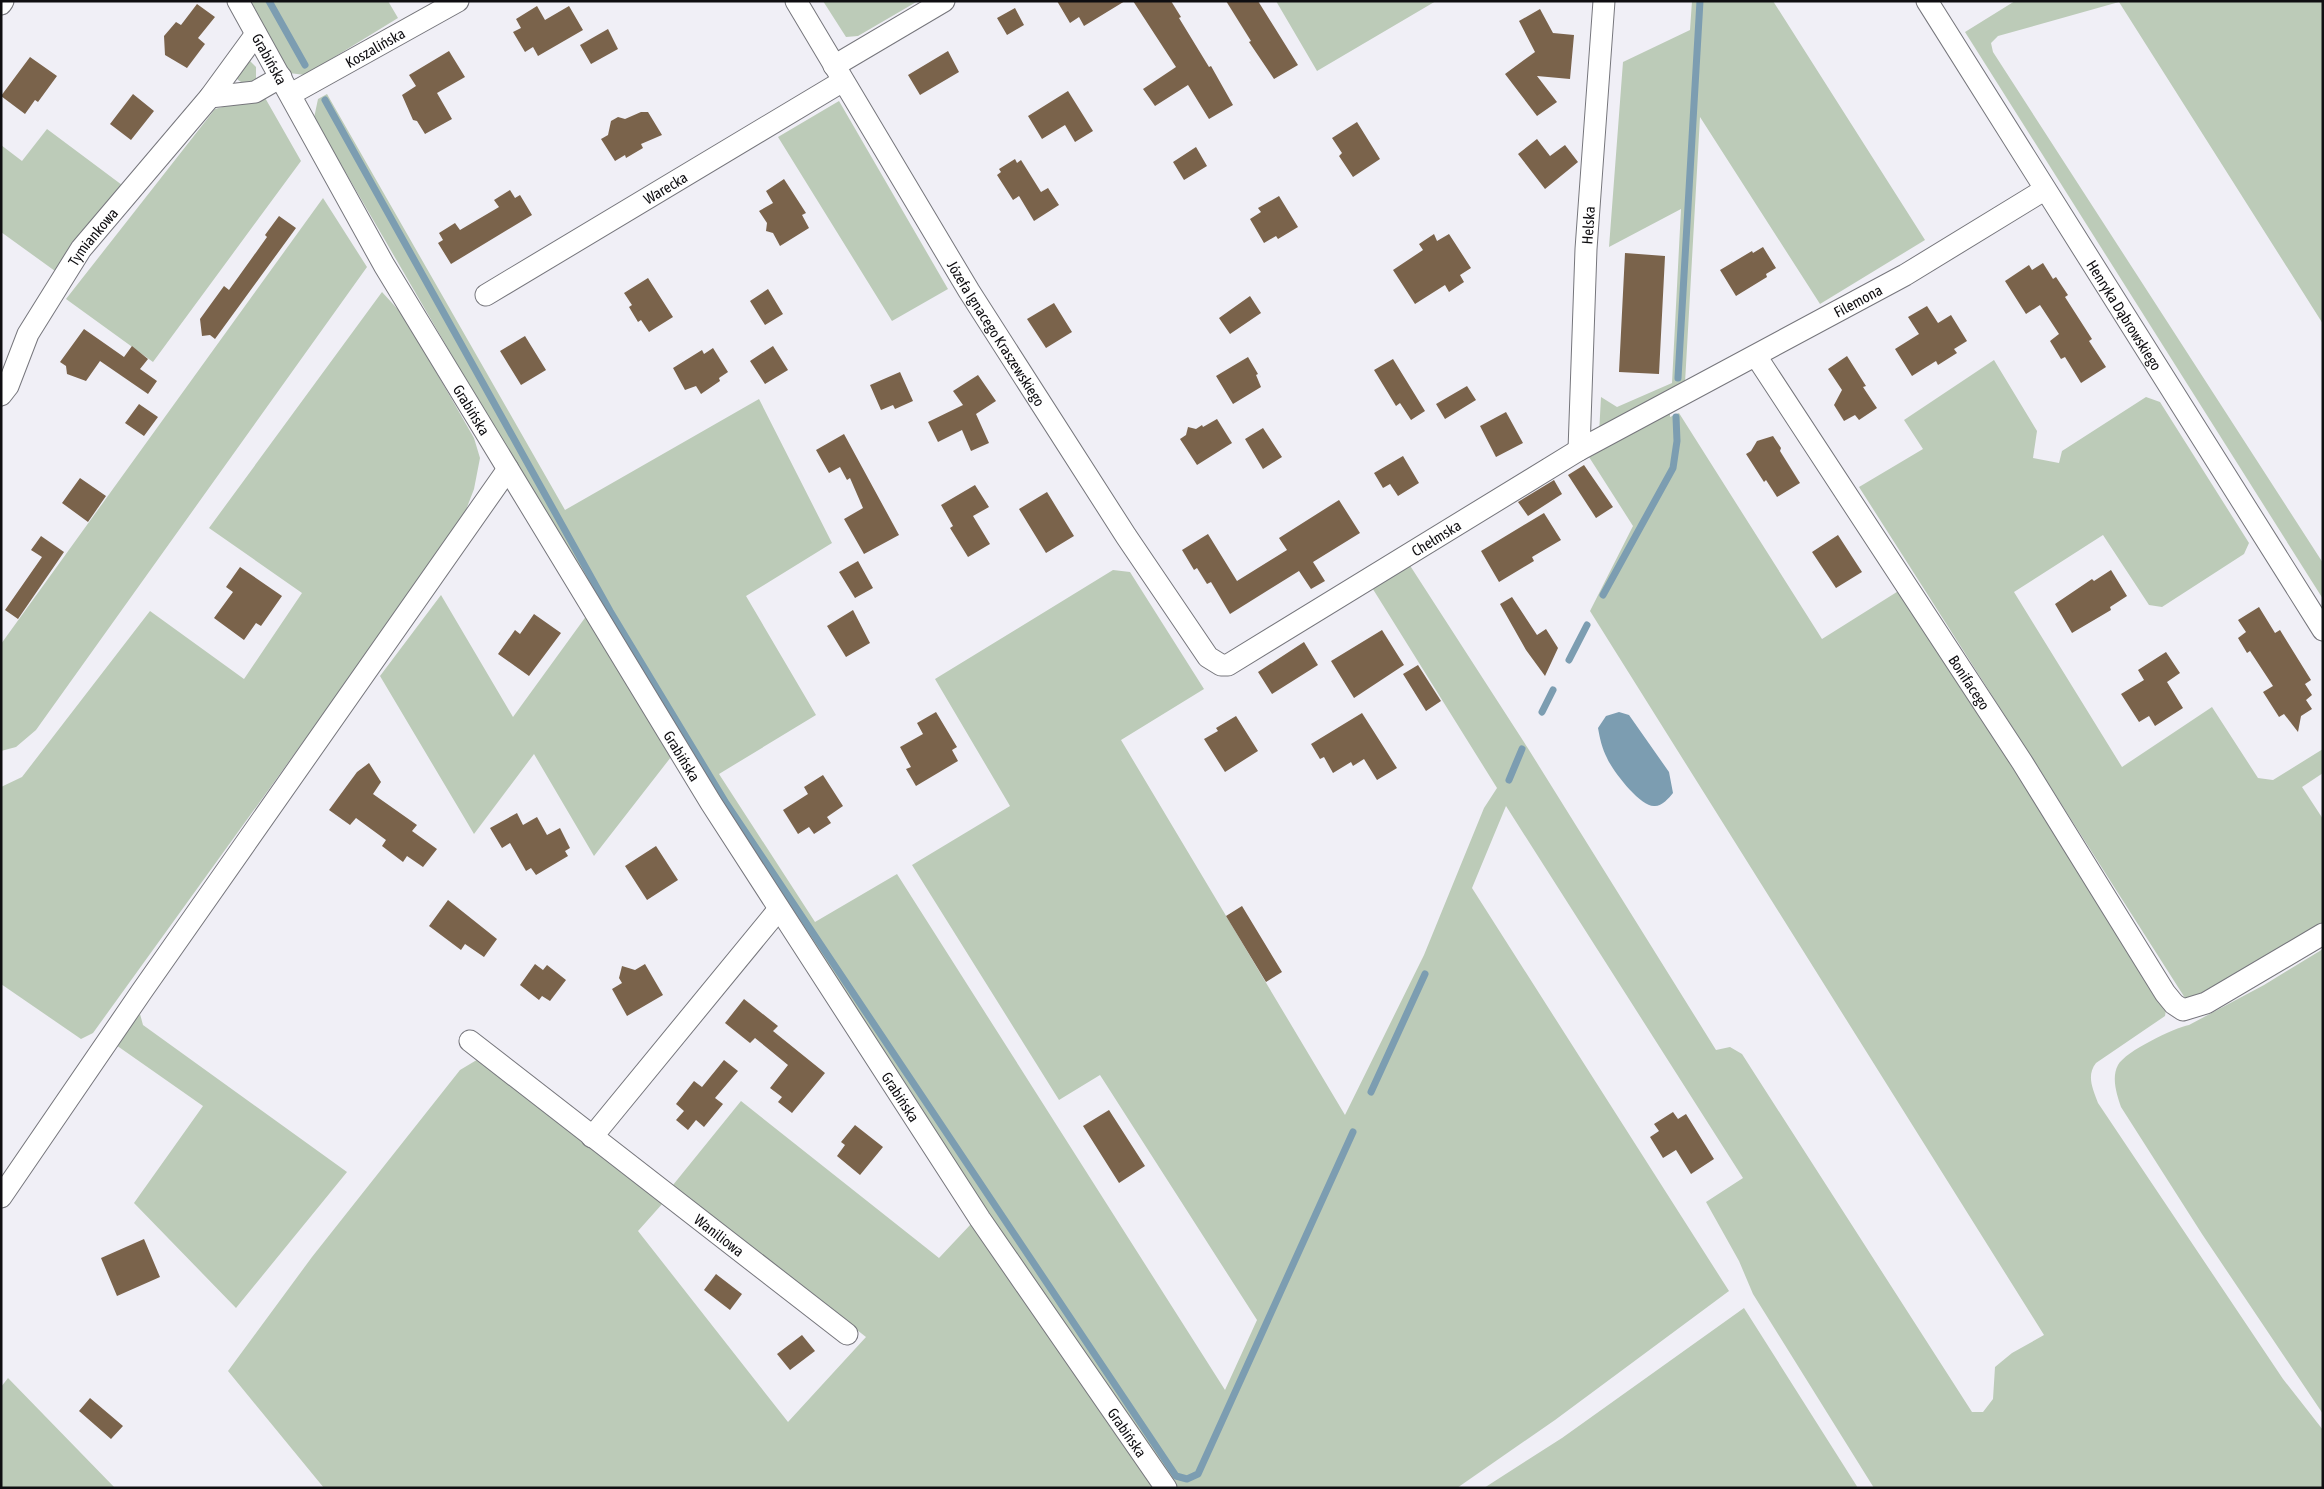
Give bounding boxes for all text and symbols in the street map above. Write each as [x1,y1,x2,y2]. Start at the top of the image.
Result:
street label: Koszalińska [342,24,408,71]
street label: Grabińska [249,30,291,87]
street label: Warecka [640,168,690,207]
street label: Tymiankowa [64,204,121,269]
street label: Helska [1578,205,1598,245]
street label: Józefa Ignacego Kraszewskiego [944,257,1049,409]
street label: Henryka Dąbrowskiego [2084,257,2166,373]
street label: Filemona [1831,281,1885,320]
street label: Grabińska [450,381,494,438]
street label: Chełmska [1408,516,1464,559]
street label: Bonifacego [1946,652,1994,713]
street label: Grabińska [661,728,704,784]
street label: Grabińska [879,1069,923,1125]
street label: Waniliowa [691,1210,748,1260]
street label: Grabińska [1105,1405,1150,1460]

